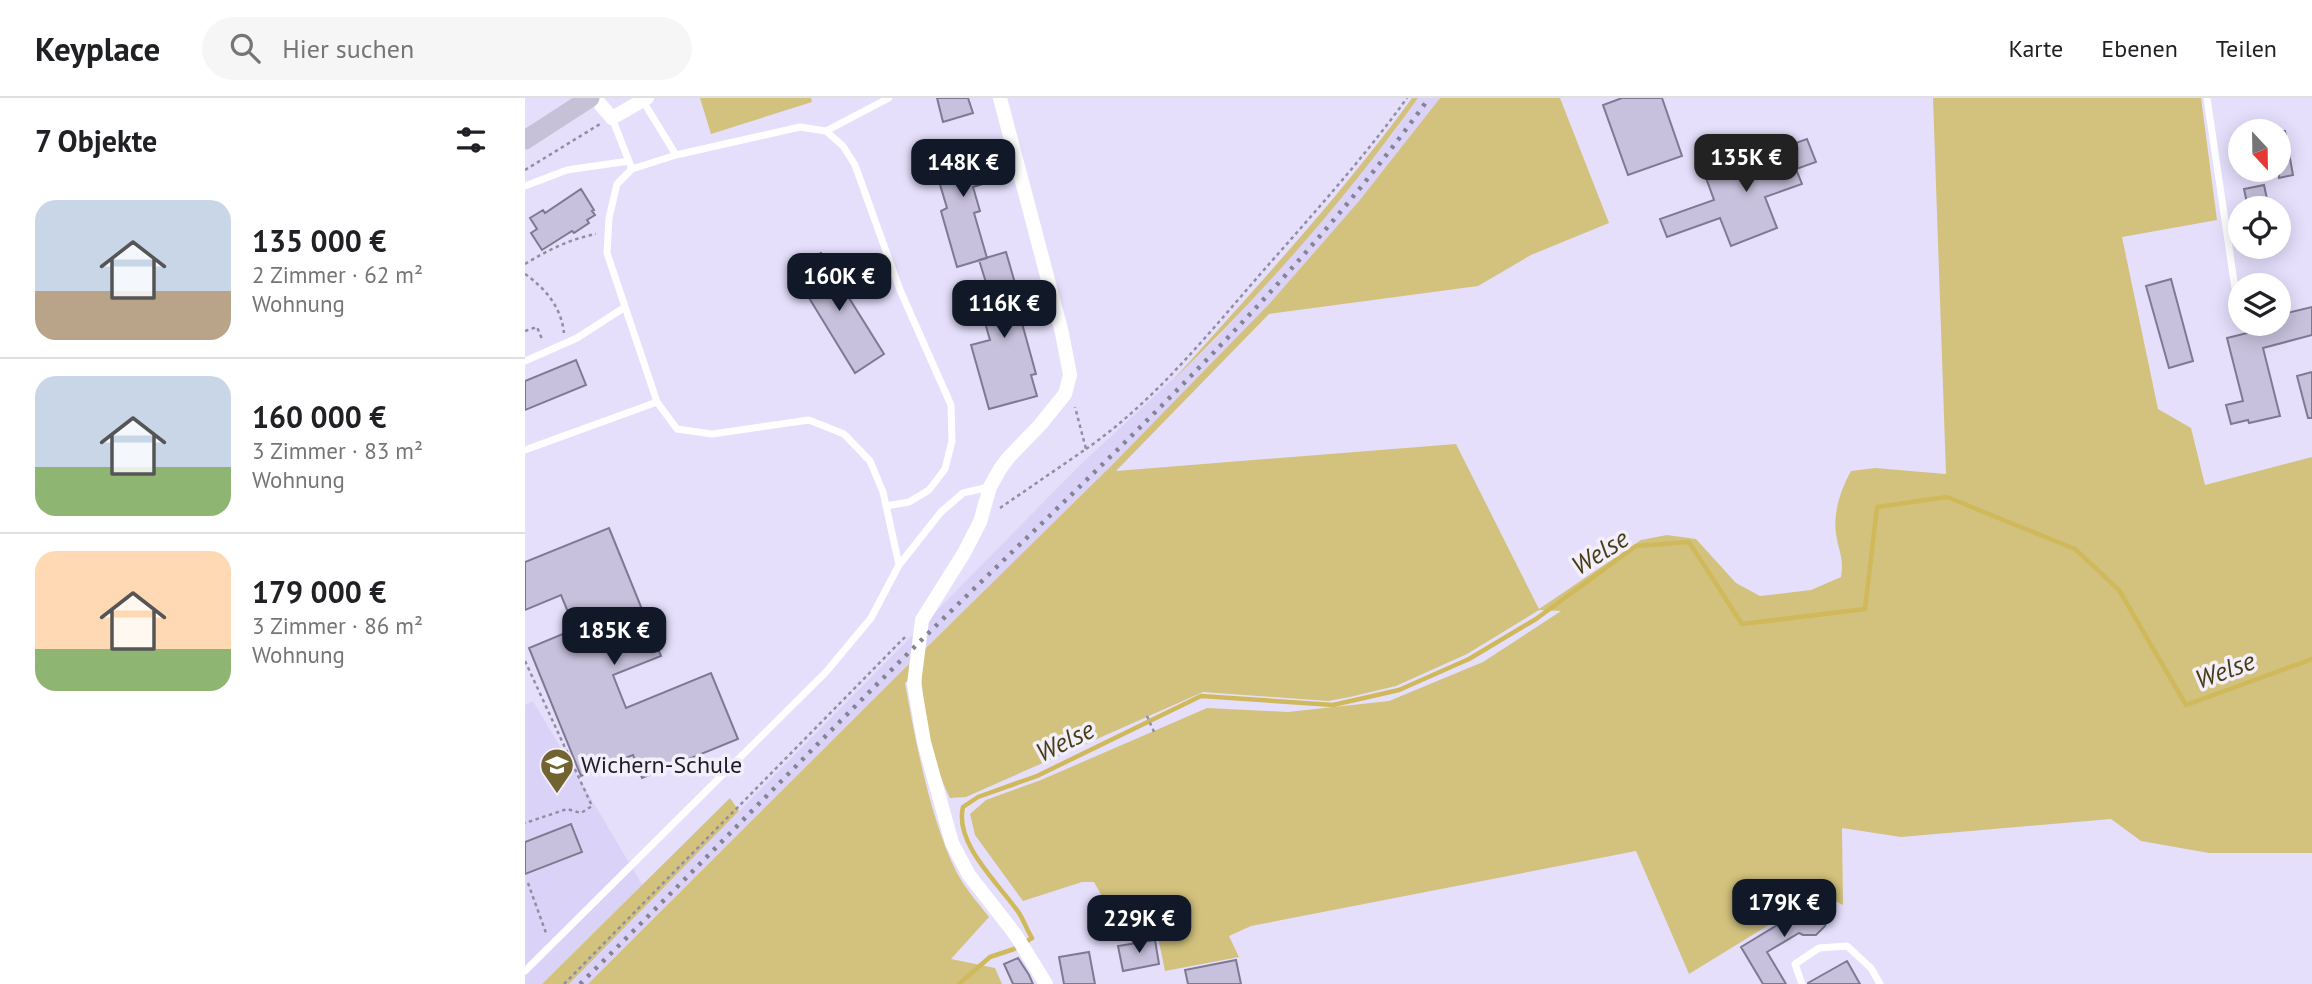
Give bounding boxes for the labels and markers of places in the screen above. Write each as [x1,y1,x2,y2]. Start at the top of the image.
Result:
pin: 135K € [1689,134,1803,194]
pin: 148K € [906,140,1020,199]
pin: 160K € [782,254,896,313]
pin: 116K € [947,280,1061,340]
pin: 185K € [557,608,671,667]
school or university icon: Wichern-Schule [538,746,576,795]
place label: Wichern-Schule [581,749,742,780]
pin: 179K € [1727,880,1841,939]
pin: 229K € [1082,896,1196,955]

